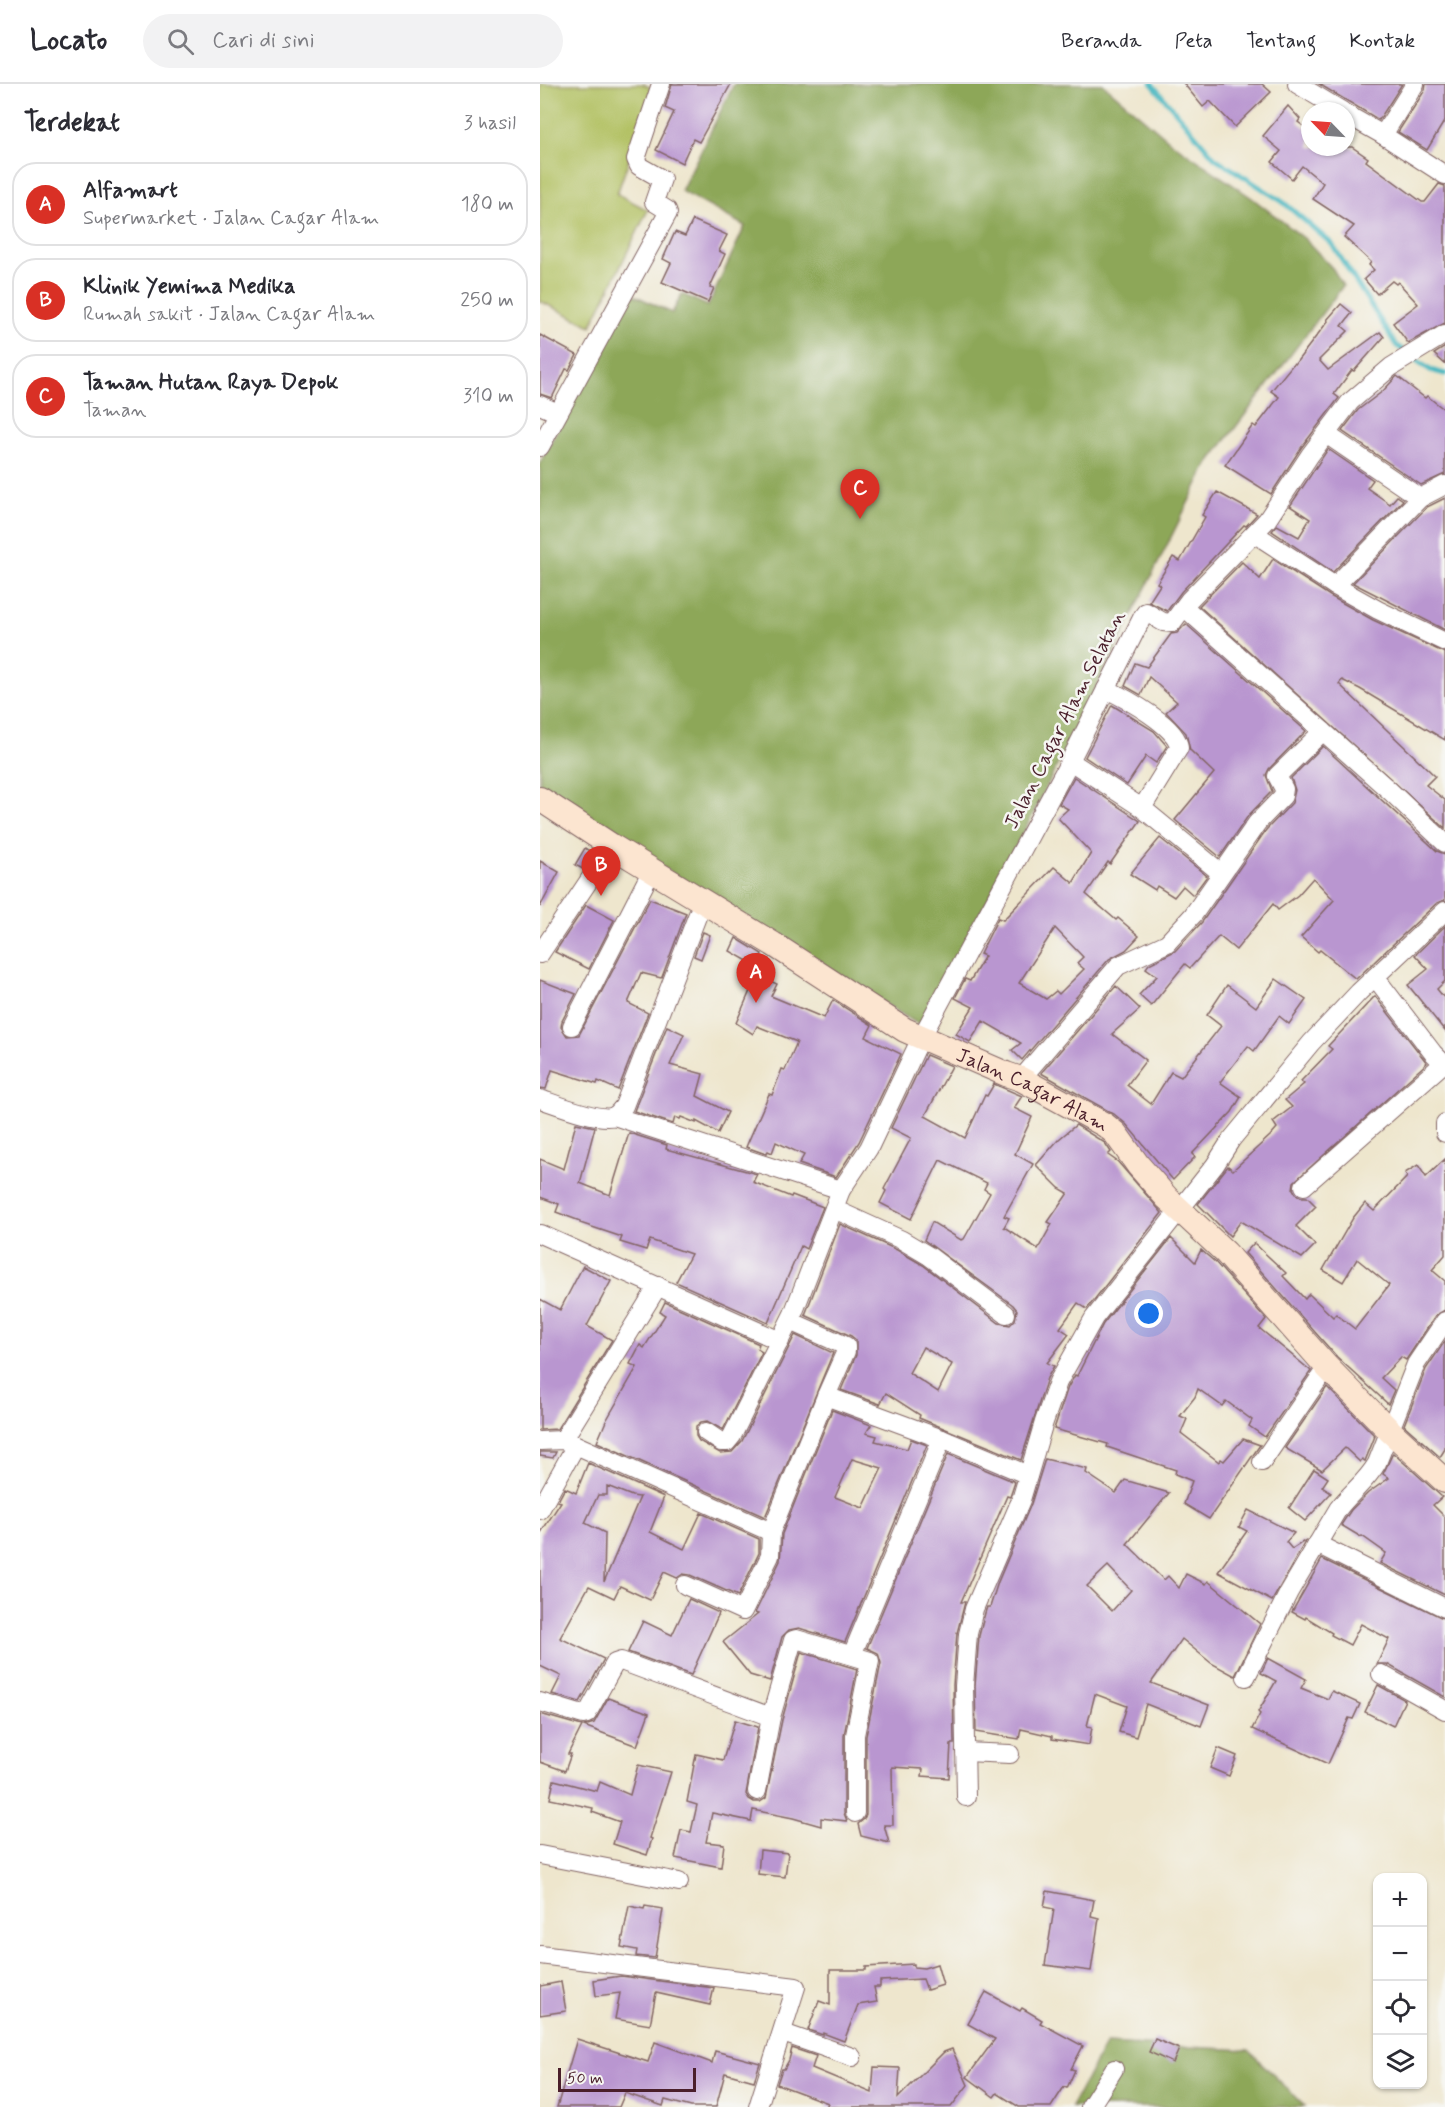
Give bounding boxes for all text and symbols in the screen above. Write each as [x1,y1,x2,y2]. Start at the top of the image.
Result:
search box [143,14,563,68]
text: Locato [30,23,107,60]
icon: search [164,25,197,58]
text: Cari di sini [212,27,315,55]
text: Beranda [1061,27,1142,55]
text: Peta [1175,27,1213,55]
text: Tentang [1246,27,1316,55]
text: Kontak [1349,27,1415,55]
north arrow [1301,102,1355,156]
text: Terdekat [24,106,120,140]
text: 3 hasil [464,110,516,137]
text: Alfamart [83,177,178,205]
text: A [39,191,52,218]
text: 180 m [461,191,514,218]
text: Supermarket · Jalan Cagar Alam [83,205,379,232]
text: Klinik Yemima Medika [83,273,295,301]
text: B [39,287,52,314]
text: 250 m [460,287,514,314]
text: Rumah sakit · Jalan Cagar Alam [83,301,375,328]
text: Taman Hutan Raya Depok [83,369,338,397]
text: C [38,383,53,410]
text: 310 m [463,383,514,410]
text: Taman [83,397,146,424]
pin: C [840,470,880,519]
street label: Jalan Cagar Alam Selatan [998,606,1134,834]
pin: B [582,846,620,896]
pin: A [736,954,776,1003]
street label: Jalan Cagar Alam [952,1042,1113,1139]
your location [1134,1299,1163,1328]
map controls [1373,1873,1427,2089]
button: + [1373,1873,1427,1927]
button: − [1373,1927,1427,1981]
button: locate [1373,1981,1427,2035]
button: layers [1373,2035,1427,2089]
scale bar [558,2065,696,2092]
text: 50 m [567,2068,603,2089]

